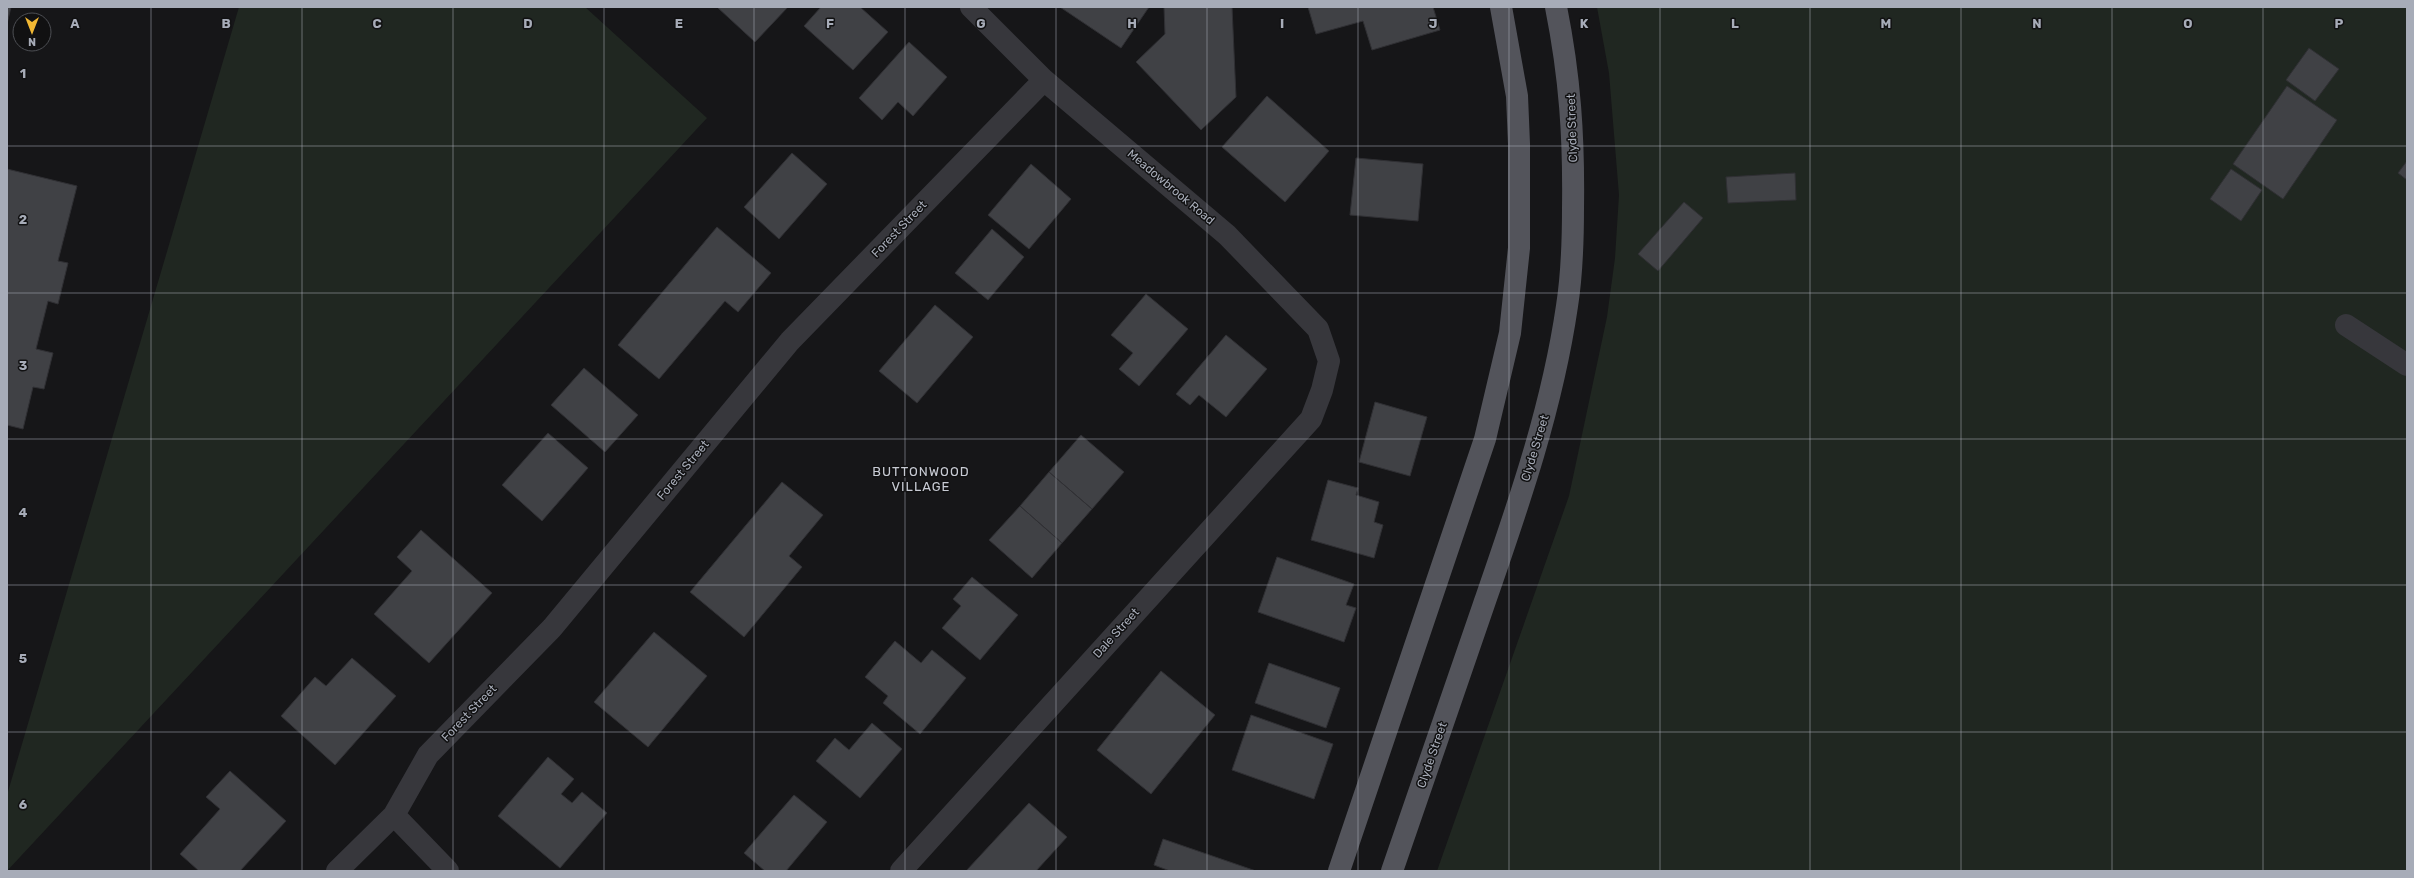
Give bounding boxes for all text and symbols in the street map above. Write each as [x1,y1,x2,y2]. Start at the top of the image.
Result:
north arrow [12,12,52,52]
text: A [70,16,80,31]
text: B [221,16,231,31]
text: C [372,16,382,31]
text: D [523,16,533,31]
text: E [675,16,683,31]
text: F [826,16,834,31]
text: G [976,16,986,31]
text: H [1127,16,1137,31]
text: I [1280,16,1284,31]
text: J [1429,16,1437,31]
text: K [1580,16,1589,31]
text: L [1731,16,1739,31]
text: M [1881,16,1891,31]
text: N [2032,16,2042,31]
text: O [2183,16,2193,31]
text: P [2335,16,2344,31]
text: N [28,35,36,48]
text: 1 [20,66,26,81]
street label: Clyde Street [1564,93,1580,163]
street label: Meadowbrook Road [1125,147,1217,227]
street label: Forest Street [868,198,930,260]
text: 2 [19,212,27,227]
text: 3 [19,358,28,373]
street label: Clyde Street [1518,413,1552,483]
street label: Forest Street [654,437,712,503]
district label: BUTTONWOOD VILLAGE [872,464,970,494]
text: 4 [19,505,28,520]
street label: Dale Street [1090,605,1142,661]
text: 5 [19,651,27,666]
street label: Forest Street [438,682,500,744]
street label: Clyde Street [1414,720,1450,790]
text: 6 [19,797,28,812]

